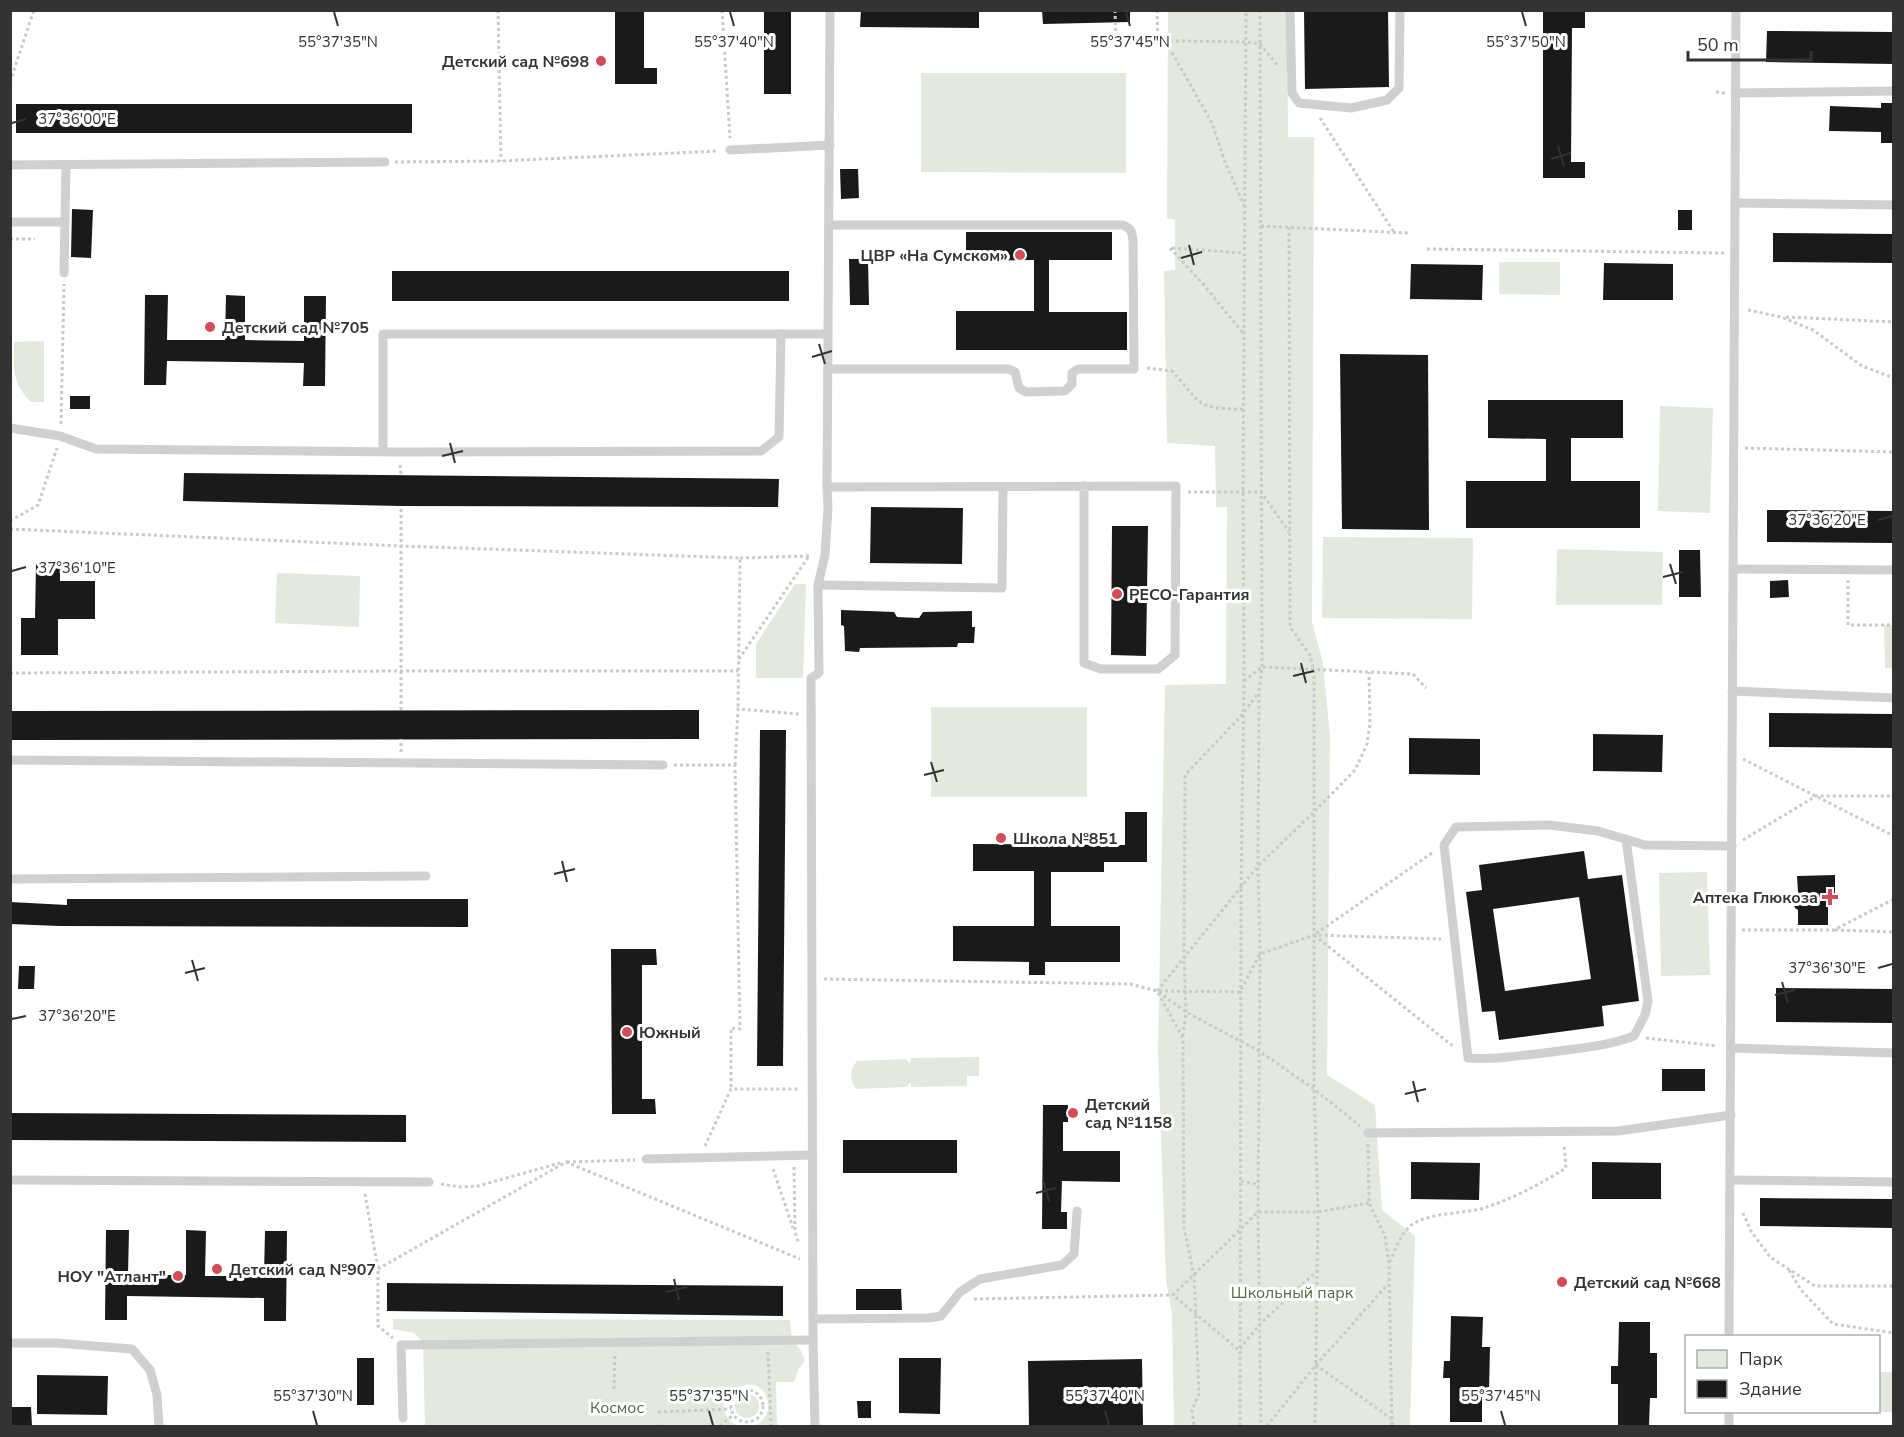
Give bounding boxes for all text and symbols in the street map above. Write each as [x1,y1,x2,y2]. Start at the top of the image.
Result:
scale bar [1688,24,1811,62]
text: 55°37'35"N [298,32,378,52]
text: 55°37'40"N [694,32,774,52]
text: 55°37'45"N [1090,32,1170,52]
text: 55°37'50"N [1486,32,1566,52]
text: 50 m [1697,33,1739,57]
place label: Детский сад №698 [442,51,589,73]
marker: Детский сад №698 [594,54,608,68]
text: 37°36'00"E [38,109,116,129]
place label: ЦВР «На Сумском» [860,245,1008,267]
marker: ЦВР «На Сумском» [1013,248,1027,262]
place label: Детский сад №705 [222,317,369,339]
marker: Детский сад №705 [203,320,217,334]
text: 37°36'20"E [1788,510,1866,530]
text: 37°36'10"E [38,558,116,578]
place label: РЕСО-Гарантия [1129,584,1250,606]
marker: РЕСО-Гарантия [1110,587,1124,601]
place label: Школа №851 [1013,828,1118,850]
marker: Школа №851 [994,831,1008,845]
place label: Аптека Глюкоза [1693,887,1818,909]
marker: Аптека Глюкоза [1823,890,1837,904]
text: 37°36'30"E [1788,958,1866,978]
text: 37°36'20"E [38,1006,116,1026]
place label: Южный [639,1022,701,1044]
marker: Южный [620,1025,634,1039]
place label: Детский сад №1158 [1085,1094,1172,1134]
marker: Детский сад №1158 [1066,1106,1080,1120]
place label: Детский сад №907 [229,1259,376,1281]
marker: Детский сад №907 [210,1262,224,1276]
place label: НОУ "Атлант" [57,1266,166,1288]
marker: НОУ "Атлант" [171,1269,185,1283]
place label: Детский сад №668 [1574,1272,1721,1294]
marker: Детский сад №668 [1555,1275,1569,1289]
park label: Школьный парк [1231,1282,1354,1304]
legend [1685,1335,1880,1413]
text: Парк [1739,1347,1783,1371]
text: Здание [1739,1377,1802,1401]
text: 55°37'30"N [273,1386,353,1406]
text: 55°37'35"N [669,1386,749,1406]
text: 55°37'40"N [1065,1386,1145,1406]
text: 55°37'45"N [1461,1386,1541,1406]
park label: Космос [590,1397,644,1419]

